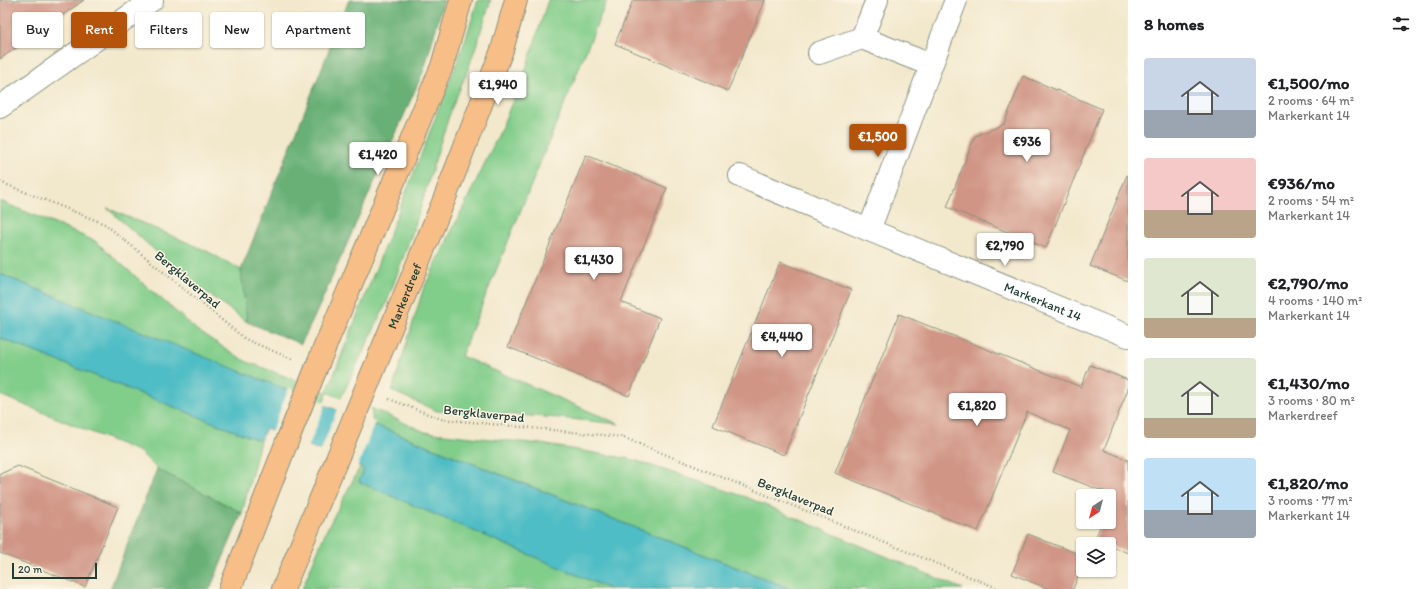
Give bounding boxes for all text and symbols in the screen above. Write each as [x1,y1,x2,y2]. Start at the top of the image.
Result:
chip: Buy [12,12,63,48]
chip: Rent [71,12,127,48]
chip: Filters [135,12,202,48]
chip: New [210,12,264,48]
chip: Apartment [272,12,365,48]
icon: filters [1390,13,1412,35]
text: 8 homes [1144,14,1204,34]
pin: €1,940 [465,72,531,106]
text: €1,500/mo [1268,73,1350,93]
icon: home [1176,74,1224,122]
text: €1,940 [478,77,518,92]
text: 2 rooms · 64 m² [1268,93,1354,108]
text: Markerkant 14 [1268,108,1350,123]
pin: €1,500 [845,124,911,158]
text: €1,500 [858,129,898,144]
pin: €936 [1003,129,1051,163]
text: €936 [1013,134,1041,149]
pin: €1,420 [345,142,411,176]
text: €1,420 [358,147,398,162]
text: €936/mo [1268,173,1335,193]
icon: home [1176,174,1224,222]
text: 2 rooms · 54 m² [1268,193,1354,208]
text: Markerkant 14 [1268,208,1350,223]
pin: €2,790 [972,233,1038,267]
text: €2,790 [986,238,1024,253]
pin: €1,430 [561,247,627,281]
street label: Bergklaverpad [152,248,224,311]
text: €1,430 [574,252,614,267]
street label: Markerdreef [384,261,425,331]
text: €2,790/mo [1268,273,1349,293]
icon: home [1176,274,1224,322]
street label: Markerkant 14 [1002,279,1084,324]
text: 4 rooms · 140 m² [1268,293,1362,308]
text: Markerkant 14 [1268,308,1350,323]
pin: €4,440 [749,324,815,358]
text: €4,440 [761,329,803,344]
text: €1,430/mo [1268,373,1350,393]
icon: home [1176,374,1224,422]
pin: €1,820 [944,393,1010,427]
text: 3 rooms · 80 m² [1268,393,1355,408]
text: €1,820 [958,398,996,413]
street label: Bergklaverpad [443,402,525,425]
text: Markerdreef [1268,408,1338,423]
text: €1,820/mo [1268,473,1348,493]
street label: Bergklaverpad [755,474,836,519]
icon: home [1176,474,1224,522]
north arrow [1076,489,1116,529]
map controls [1076,489,1116,577]
text: 3 rooms · 77 m² [1268,493,1353,508]
text: Markerkant 14 [1268,508,1350,523]
button: layers [1076,537,1116,577]
scale bar [12,561,97,580]
text: 20 m [18,563,42,576]

